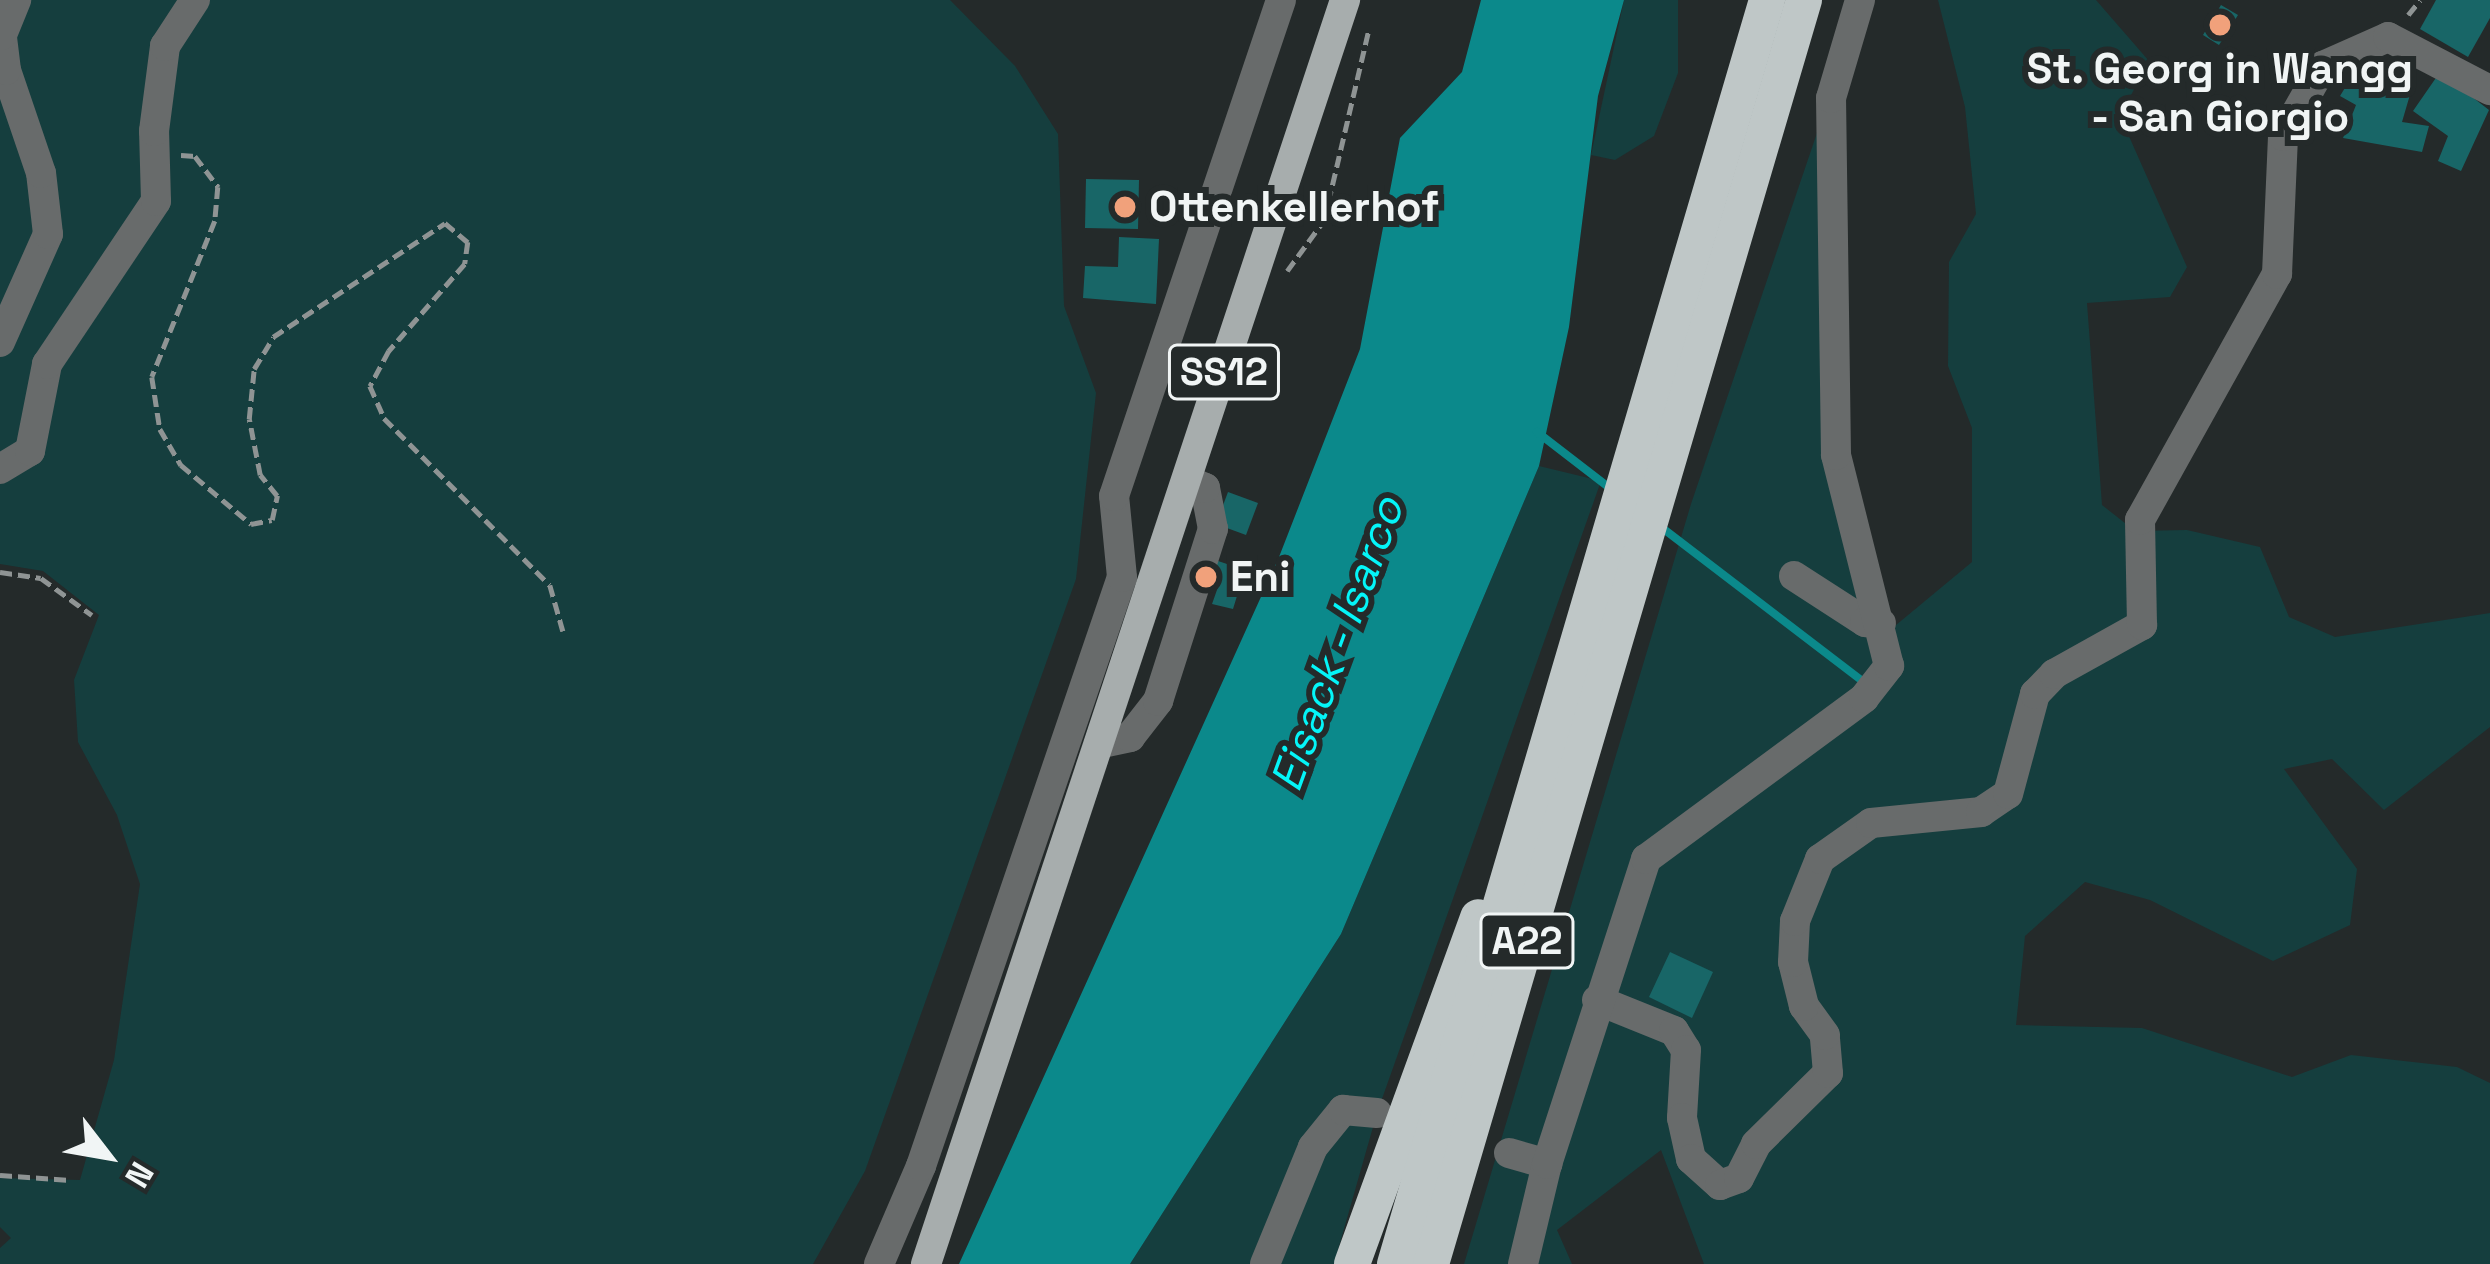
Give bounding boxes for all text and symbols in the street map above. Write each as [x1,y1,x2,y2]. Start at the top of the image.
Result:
marker: St. Georg in Wangg - San Giorgio [2207,12,2233,38]
place label: St. Georg in Wangg - San Giorgio [2026,44,2414,142]
place label: Ottenkellerhof [1149,182,1439,232]
marker: Ottenkellerhof [1112,194,1138,220]
road number: SS12 [1167,339,1281,405]
water label: Eisack - Isarco [1258,489,1416,799]
place label: Eni [1230,552,1290,602]
marker: Eni [1193,564,1219,590]
road number: A22 [1479,908,1575,974]
north arrow [48,1096,168,1216]
text: N [115,1154,163,1195]

